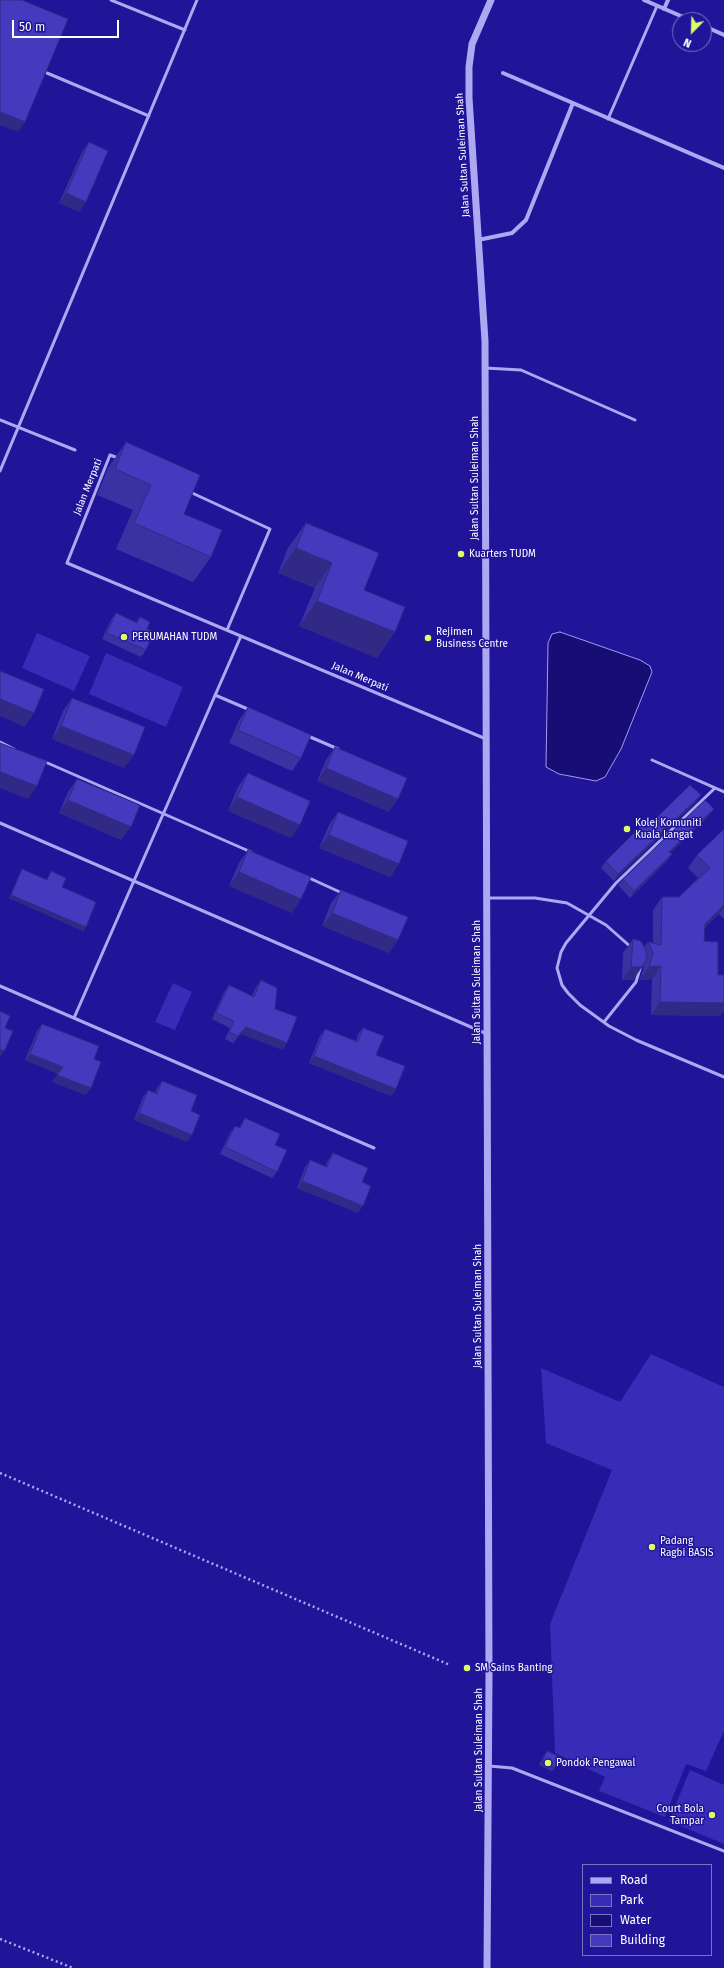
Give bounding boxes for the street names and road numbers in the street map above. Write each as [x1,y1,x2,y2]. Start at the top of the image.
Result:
street label: Jalan Sultan Suleiman Shah [454,93,472,217]
street label: Jalan Sultan Suleiman Shah [469,416,481,540]
street label: Jalan Merpati [71,457,105,517]
street label: Jalan Merpati [330,660,390,694]
street label: Jalan Sultan Suleiman Shah [471,920,483,1044]
street label: Jalan Sultan Suleiman Shah [472,1244,484,1368]
street label: Jalan Sultan Suleiman Shah [473,1688,485,1812]

